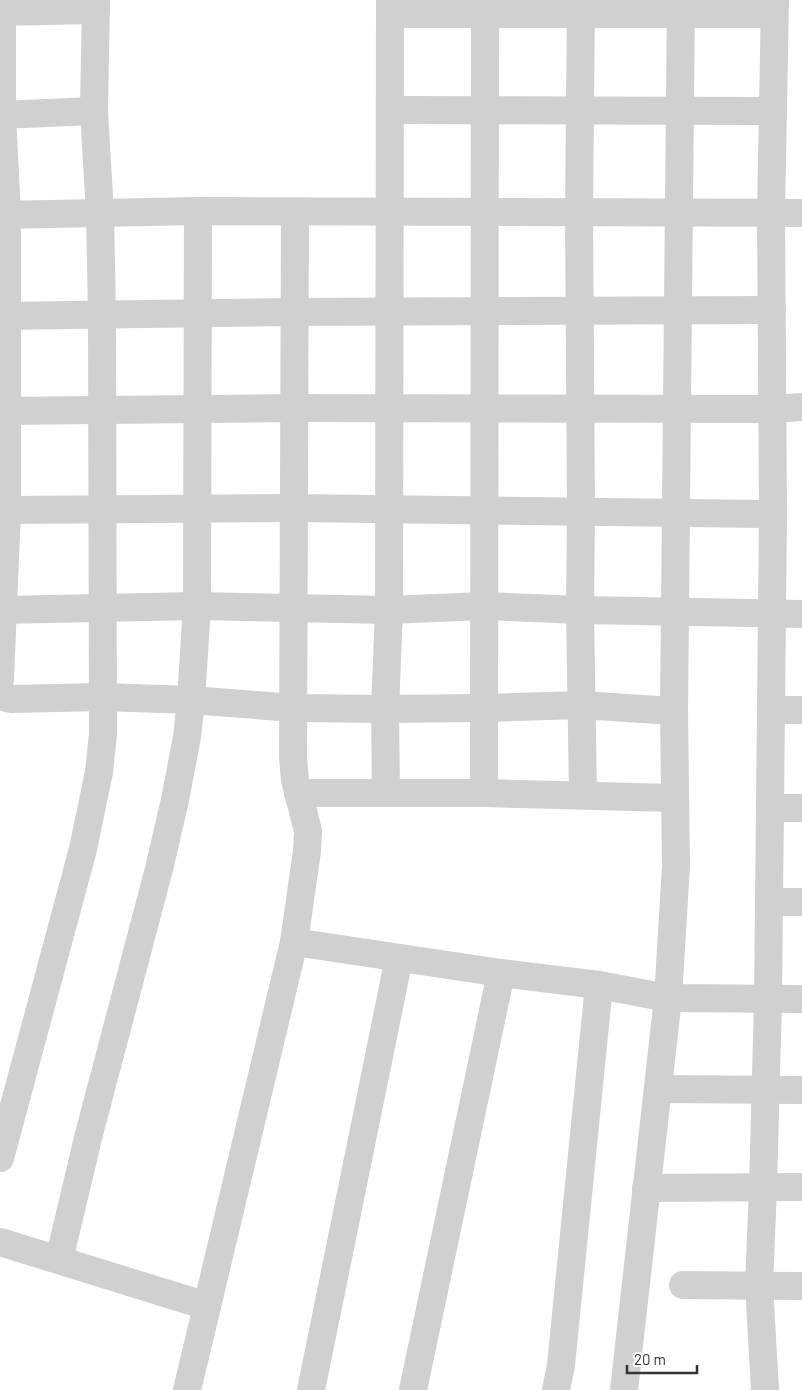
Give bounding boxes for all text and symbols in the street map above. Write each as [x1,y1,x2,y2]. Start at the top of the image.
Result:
scale bar [627,1342,697,1374]
text: 20 m [634,1350,666,1368]

